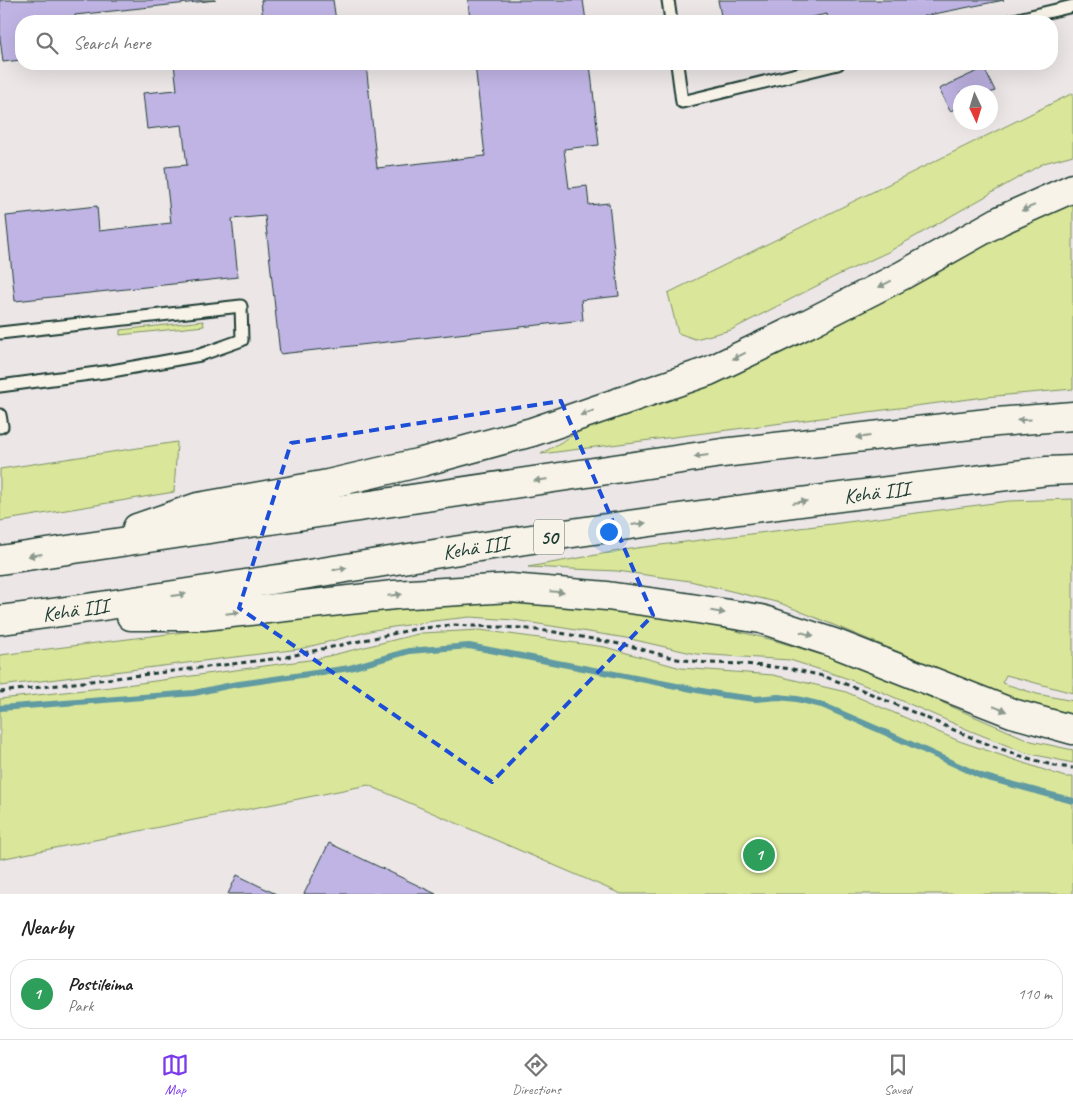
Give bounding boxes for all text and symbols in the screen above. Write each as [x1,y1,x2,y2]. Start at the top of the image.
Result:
search box [15,15,1058,70]
icon: search [33,29,61,57]
text: Search here [73,31,150,55]
north arrow [953,85,998,130]
one-way arrow [1021,204,1035,212]
one-way arrow [878,280,892,288]
one-way arrow [732,353,746,361]
one-way arrow [580,410,595,417]
one-way arrow [1016,416,1032,424]
one-way arrow [855,433,871,441]
one-way arrow [693,453,709,461]
street label: Kehä III [842,475,916,509]
one-way arrow [532,476,548,484]
one-way arrow [792,498,808,506]
your location [596,519,622,545]
road number: 50 [534,520,564,554]
one-way arrow [631,520,647,528]
street label: Kehä III [441,529,515,565]
one-way arrow [26,552,42,560]
one-way arrow [332,565,348,573]
one-way arrow [549,588,565,596]
one-way arrow [387,590,403,598]
one-way arrow [172,591,188,599]
street label: Kehä III [41,592,114,627]
one-way arrow [226,608,242,616]
one-way arrow [710,609,726,617]
one-way arrow [800,631,815,639]
one-way arrow [993,705,1007,713]
pin: 1 [743,836,775,874]
text: Nearby [20,914,73,940]
text: Postileima [68,972,132,996]
text: 1 [33,984,41,1004]
text: 110 m [1018,984,1052,1004]
text: Park [68,996,93,1016]
tab: Map [161,1051,189,1098]
tab: Directions [512,1051,561,1098]
tab: Saved [884,1051,912,1098]

